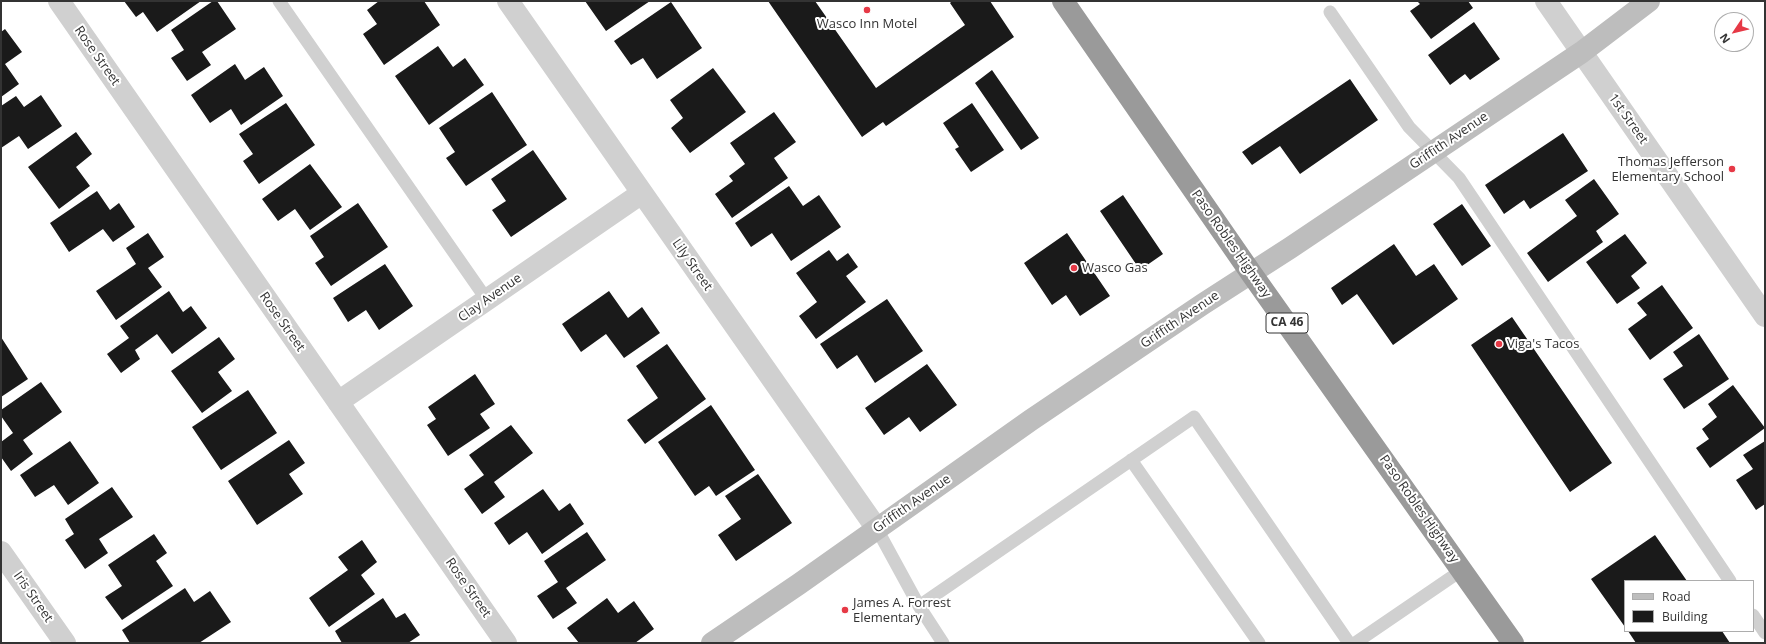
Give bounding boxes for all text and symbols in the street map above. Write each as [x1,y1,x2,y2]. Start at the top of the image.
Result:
marker: Wasco Inn Motel [862,5,872,15]
north arrow [1714,12,1754,52]
place label: Wasco Inn Motel [817,16,917,32]
street label: Rose Street [71,23,123,89]
text: N [1716,31,1733,47]
street label: 1st Street [1605,91,1651,147]
street label: Griffith Avenue [1407,109,1491,173]
place label: Thomas Jefferson Elementary School [1612,154,1724,185]
marker: Thomas Jefferson Elementary School [1727,164,1737,174]
street label: Paso Robles Highway [1188,187,1274,301]
street label: Lily Street [669,236,715,294]
place label: Wasco Gas [1082,260,1148,276]
marker: Wasco Gas [1069,263,1079,273]
street label: Clay Avenue [455,270,525,326]
street label: Griffith Avenue [1138,288,1222,352]
street label: Rose Street [256,289,308,355]
road number: CA 46 [1266,313,1308,333]
place label: Viga's Tacos [1507,336,1579,352]
marker: Viga's Tacos [1494,339,1504,349]
street label: Paso Robles Highway [1376,452,1462,566]
street label: Griffith Avenue [870,471,954,537]
street label: Rose Street [442,555,494,621]
street label: Iris Street [10,569,56,625]
legend [1624,580,1754,632]
text: Road [1662,588,1691,605]
place label: James A. Forrest Elementary [853,595,951,626]
marker: James A. Forrest Elementary [840,605,850,615]
text: Building [1662,608,1707,625]

